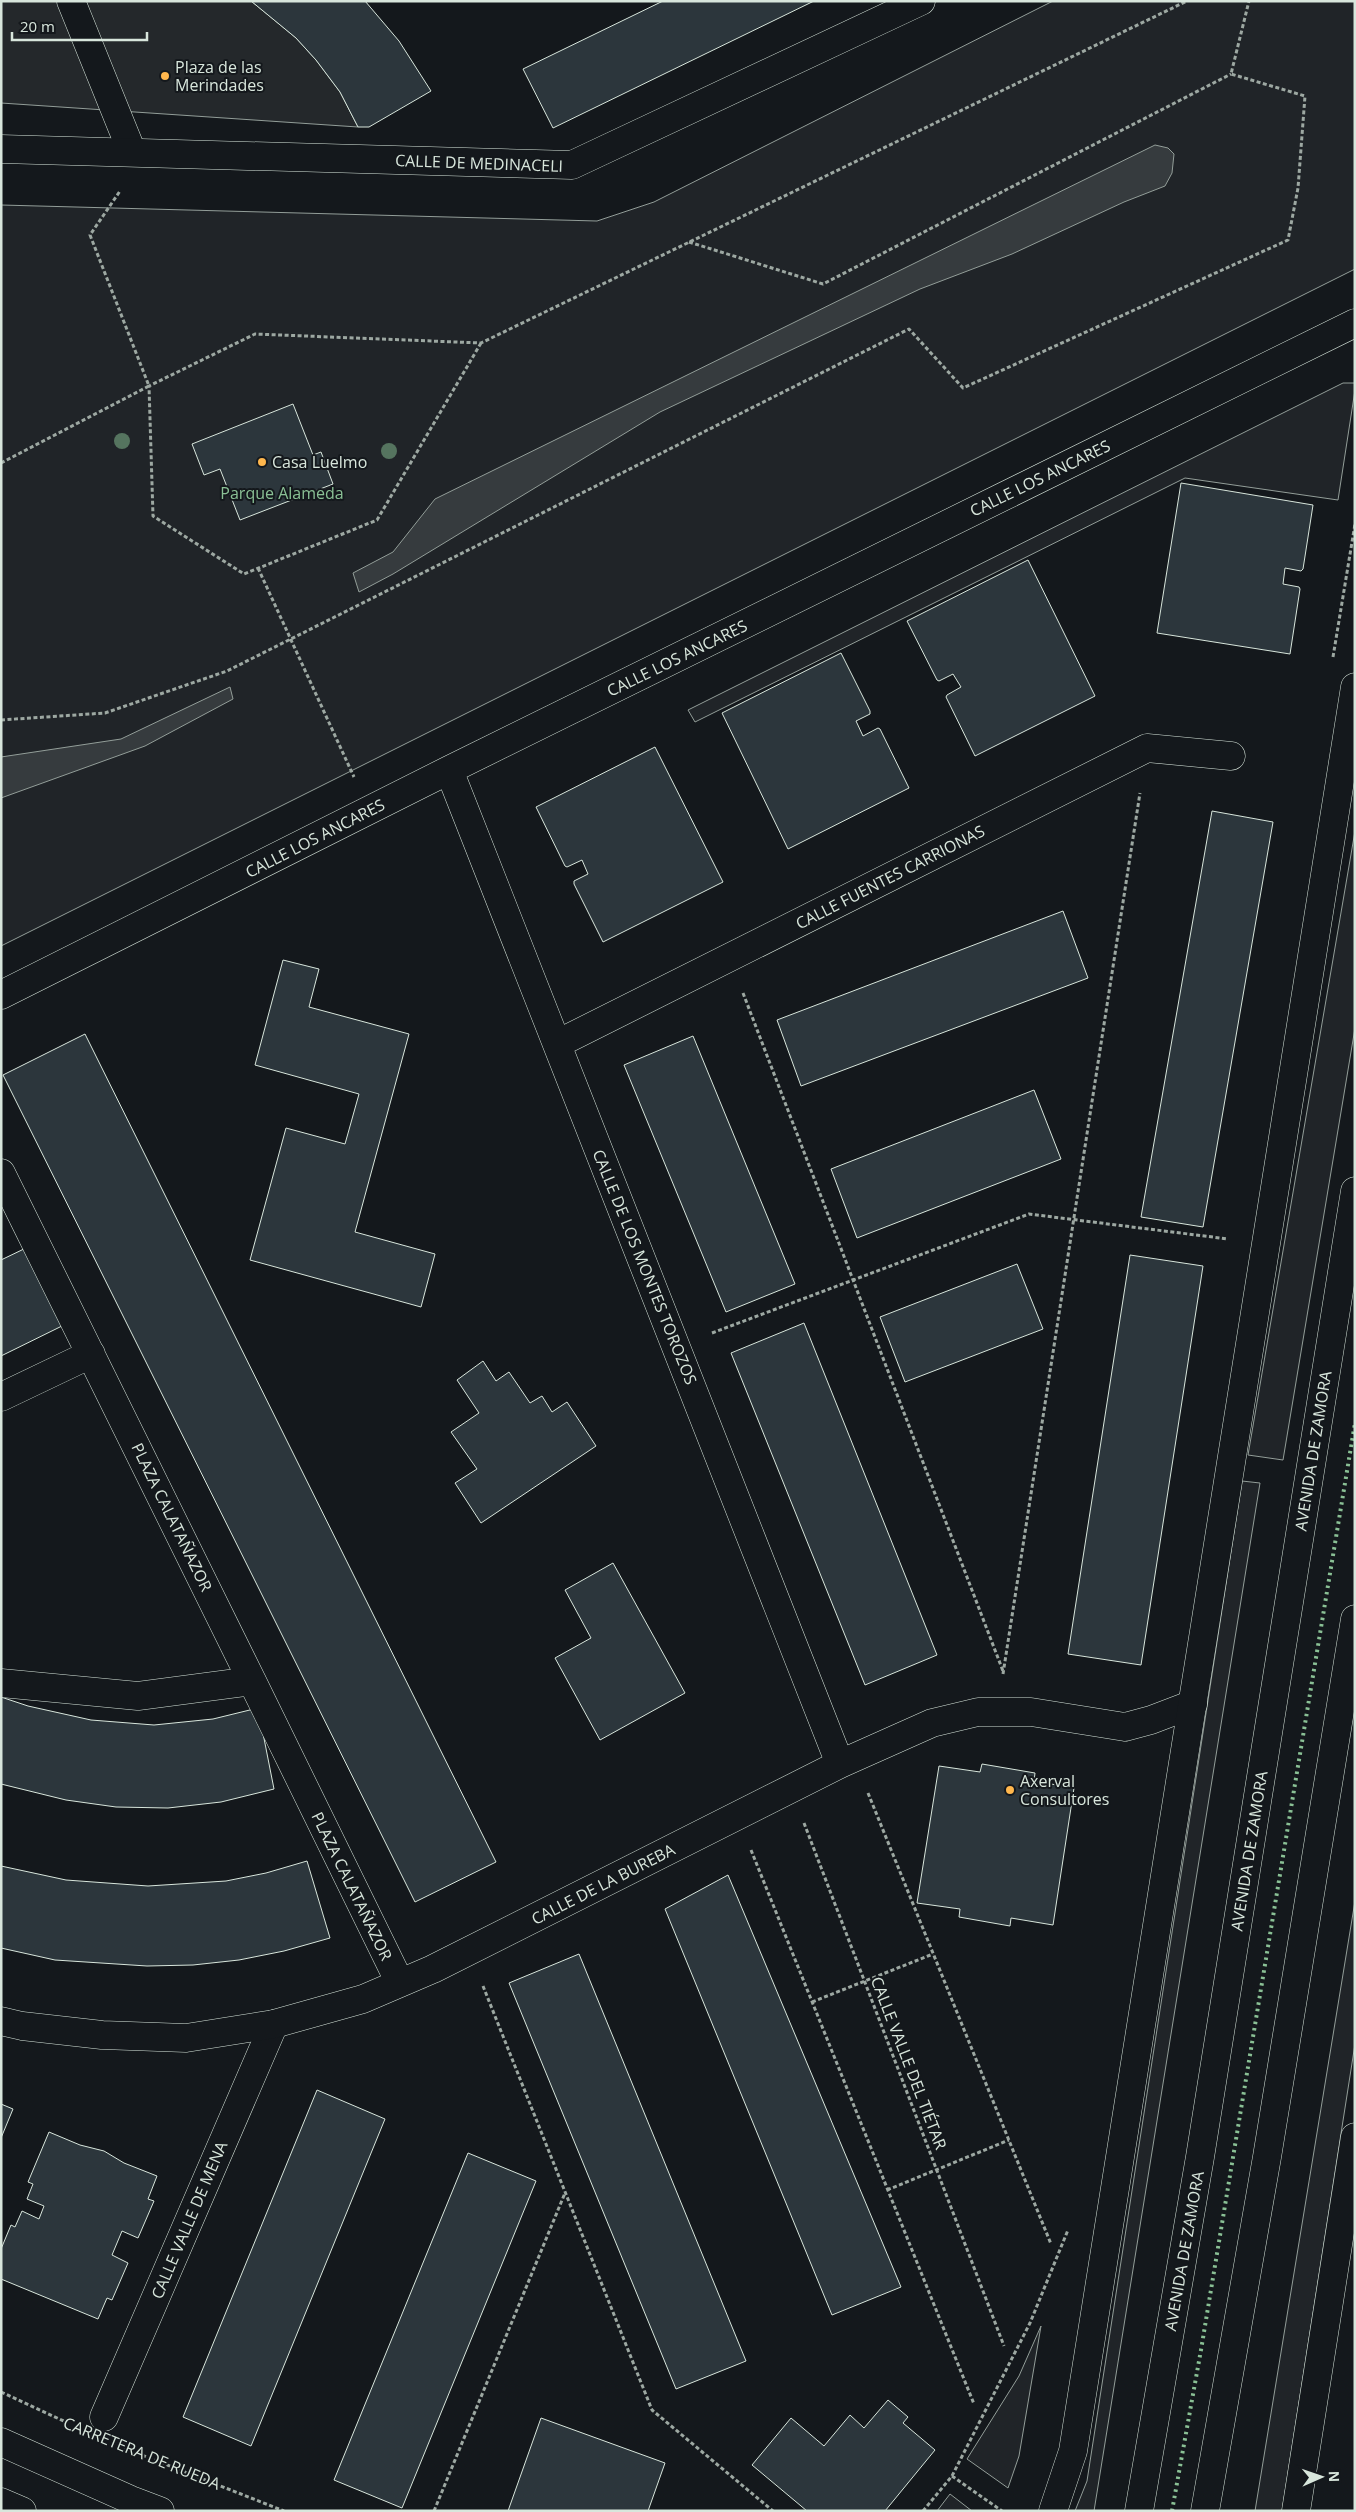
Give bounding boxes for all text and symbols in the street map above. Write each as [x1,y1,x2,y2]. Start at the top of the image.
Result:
scale bar [12,10,148,42]
text: 20 m [20,16,55,36]
place label: Plaza de las Merindades [175,56,264,96]
marker: Plaza de las Merindades [159,70,171,82]
street label: CALLE DE MEDINACELI [395,149,563,177]
street label: CALLE LOS ANCARES [966,434,1114,522]
place label: Casa Luelmo [272,451,367,473]
marker: Casa Luelmo [256,456,268,468]
park label: Parque Alameda [220,482,344,504]
street label: CALLE LOS ANCARES [603,614,751,702]
street label: CALLE LOS ANCARES [242,793,389,883]
street label: CALLE FUENTES CARRIONAS [792,820,988,934]
street label: CALLE DE LOS MONTES TOROZOS [588,1146,702,1388]
street label: AVENIDA DE ZAMORA [1289,1369,1337,1533]
street label: PLAZA CALATAÑAZOR [126,1439,218,1595]
street label: AVENIDA DE ZAMORA [1225,1769,1273,1933]
place label: Axerval Consultores [1020,1770,1109,1810]
marker: Axerval Consultores [1004,1784,1016,1796]
street label: PLAZA CALATAÑAZOR [306,1808,398,1964]
street label: CALLE DE LA BUREBA [527,1838,679,1930]
street label: CALLE VALLE DEL TIÉTAR [866,1973,952,2153]
street label: CALLE VALLE DE MENA [146,2137,233,2302]
street label: AVENIDA DE ZAMORA [1159,2169,1209,2333]
street label: CARRETERA DE RUEDA [60,2411,225,2495]
north arrow [1296,2452,1346,2502]
text: N [1325,2471,1344,2483]

